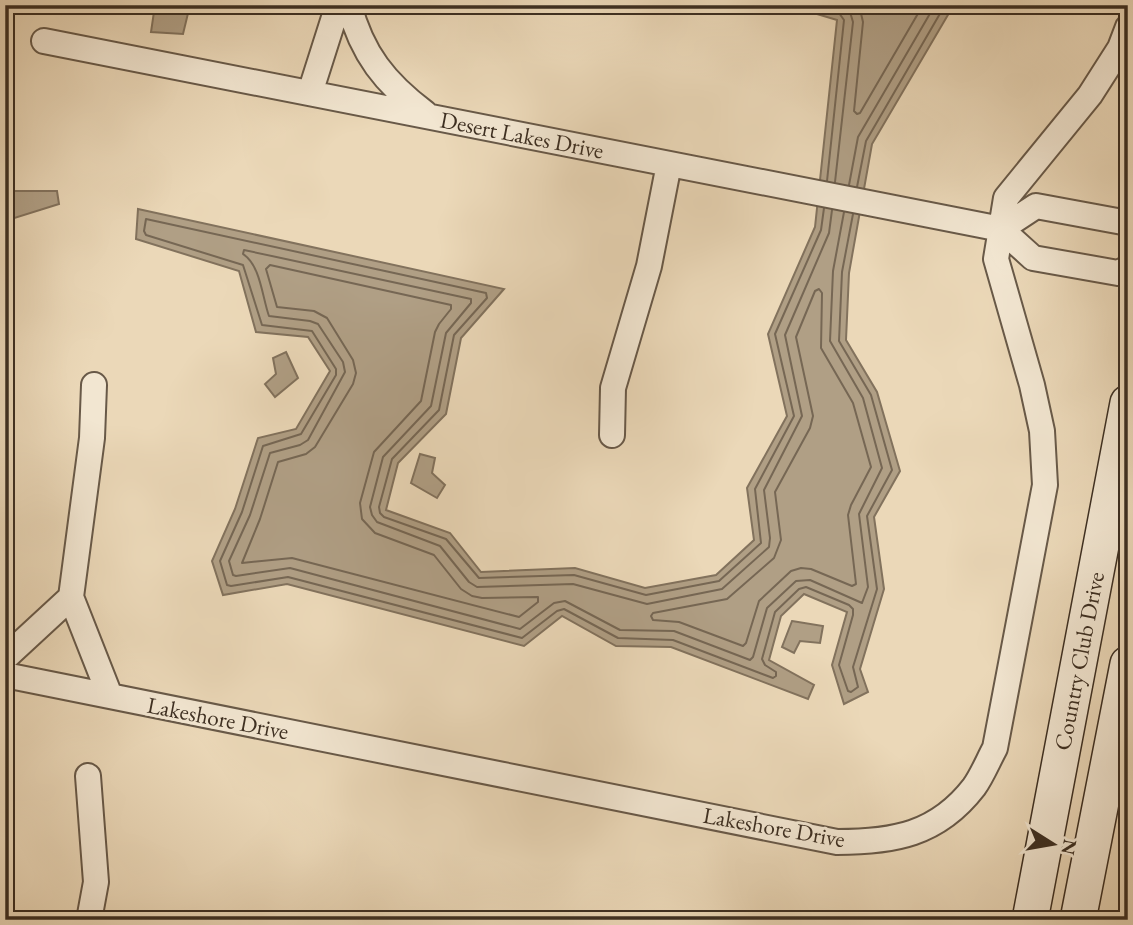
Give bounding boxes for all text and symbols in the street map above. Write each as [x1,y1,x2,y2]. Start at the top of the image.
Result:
street label: Desert Lakes Drive [438,104,606,166]
street label: Country Club Drive [1047,569,1111,753]
street label: Lakeshore Drive [145,690,291,746]
street label: Lakeshore Drive [701,800,847,854]
north arrow [1018,810,1088,880]
text: N [1055,837,1083,858]

